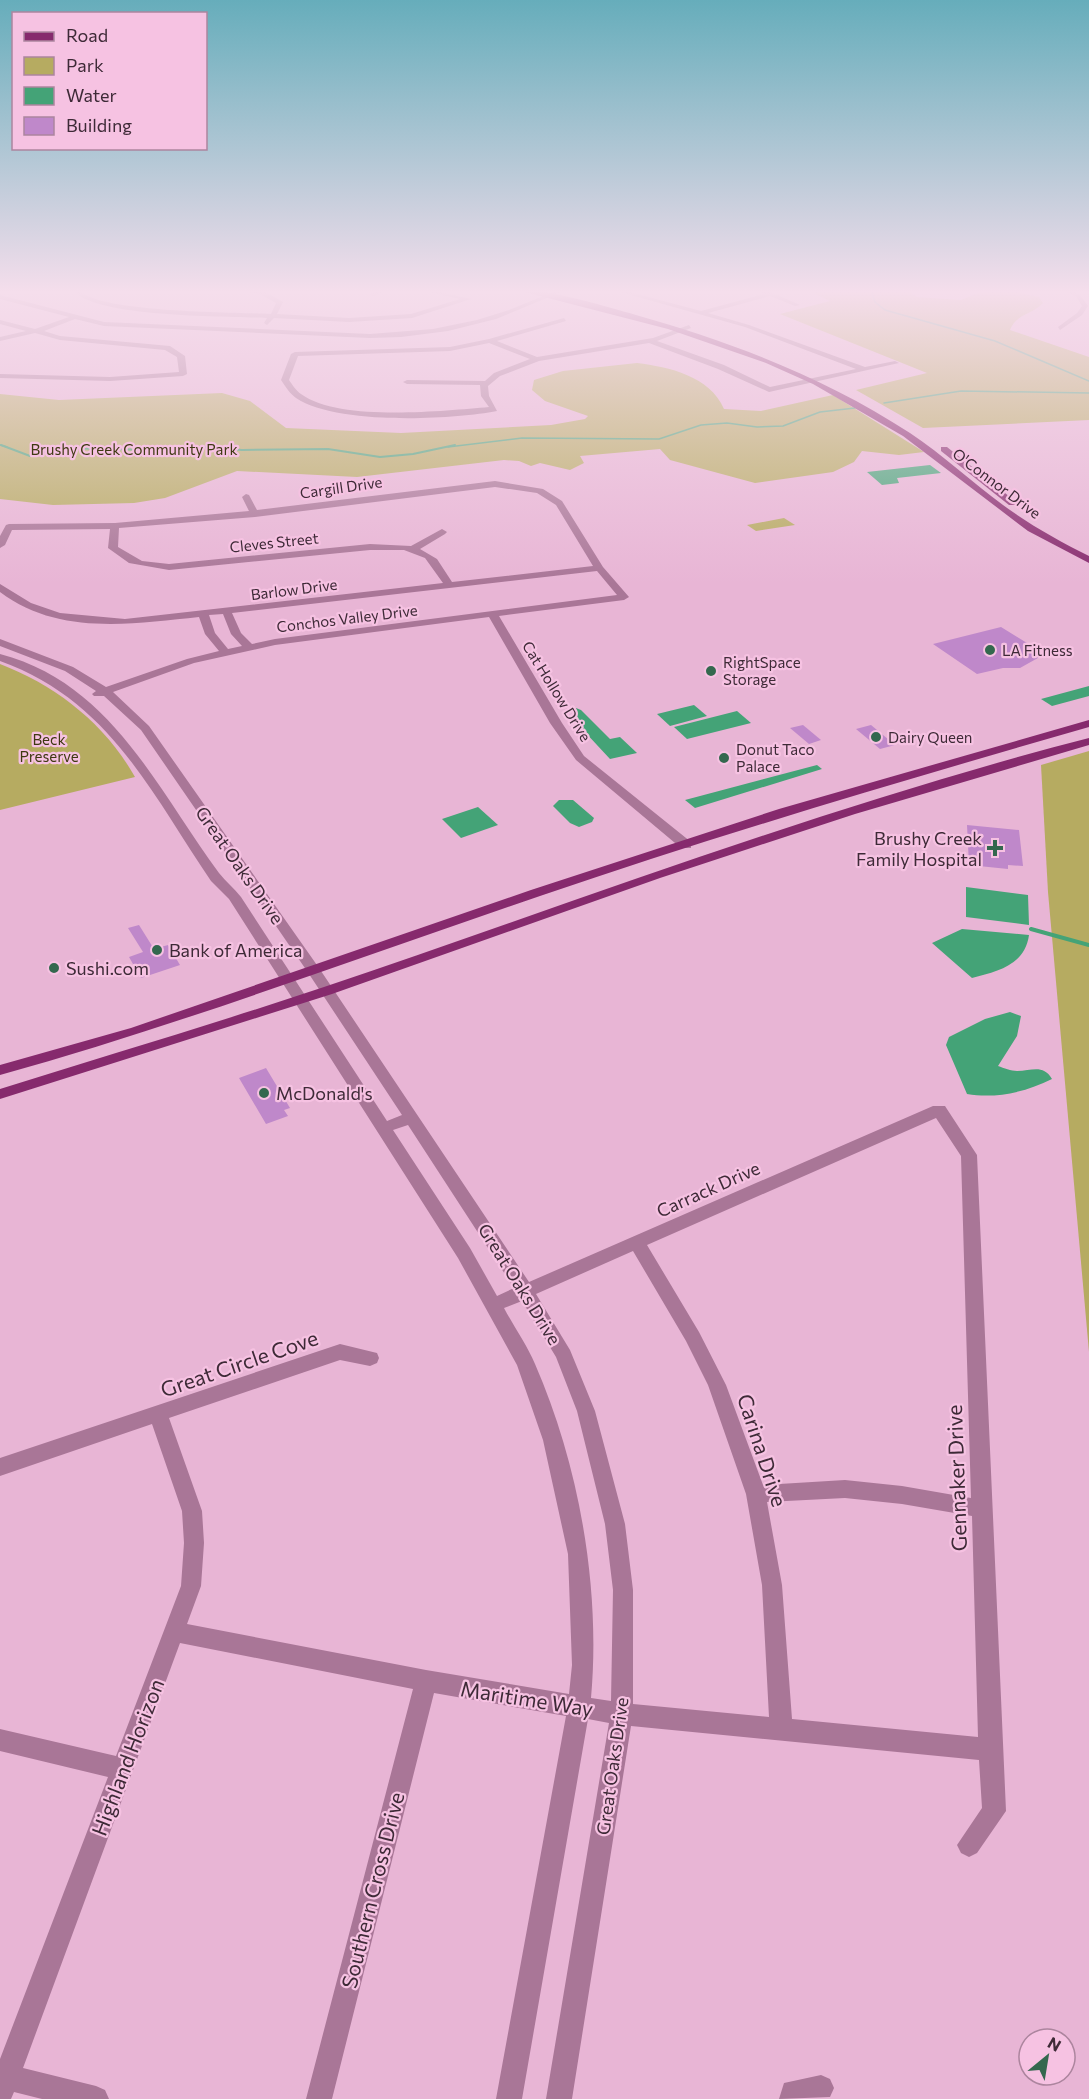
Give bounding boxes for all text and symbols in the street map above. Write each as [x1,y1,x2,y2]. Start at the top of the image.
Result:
legend [12,12,207,150]
text: Road [66,24,108,46]
text: Park [66,54,104,76]
text: Water [66,84,117,106]
text: Building [66,114,132,136]
park label: Brushy Creek Community Park [30,440,238,458]
street label: O'Connor Drive [949,444,1045,522]
street label: Cargill Drive [299,472,383,502]
street label: Cleves Street [229,528,319,556]
street label: Barlow Drive [250,575,338,603]
street label: Conchos Valley Drive [275,600,419,636]
street label: Cat Hollow Drive [519,638,595,745]
place label: LA Fitness [1002,641,1073,659]
marker: LA Fitness [983,643,997,657]
place label: RightSpace Storage [723,653,801,688]
marker: RightSpace Storage [704,664,718,678]
place label: Dairy Queen [888,728,972,746]
park label: Beck Preserve [19,730,79,765]
marker: Dairy Queen [869,730,883,744]
place label: Donut Taco Palace [736,740,815,775]
marker: Donut Taco Palace [717,751,731,765]
street label: Great Oaks Drive [191,802,289,928]
place label: Brushy Creek Family Hospital [856,827,982,870]
marker: Brushy Creek Family Hospital [986,839,1004,857]
place label: Bank of America [169,939,302,961]
marker: Bank of America [150,943,164,957]
place label: Sushi.com [66,957,149,979]
marker: Sushi.com [47,961,61,975]
place label: McDonald's [276,1082,373,1104]
marker: McDonald's [257,1086,271,1100]
street label: Carrack Drive [653,1156,763,1222]
street label: Great Oaks Drive [474,1219,566,1349]
street label: Great Circle Cove [157,1324,321,1402]
street label: Carina Drive [733,1391,793,1509]
street label: Gennaker Drive [941,1404,971,1552]
street label: Highland Horizon [86,1675,168,1839]
street label: Maritime Way [459,1675,595,1721]
street label: Great Oaks Drive [591,1696,633,1836]
street label: Southern Cross Drive [336,1789,408,1991]
north arrow [1017,2027,1077,2087]
text: N [1045,2032,1065,2055]

